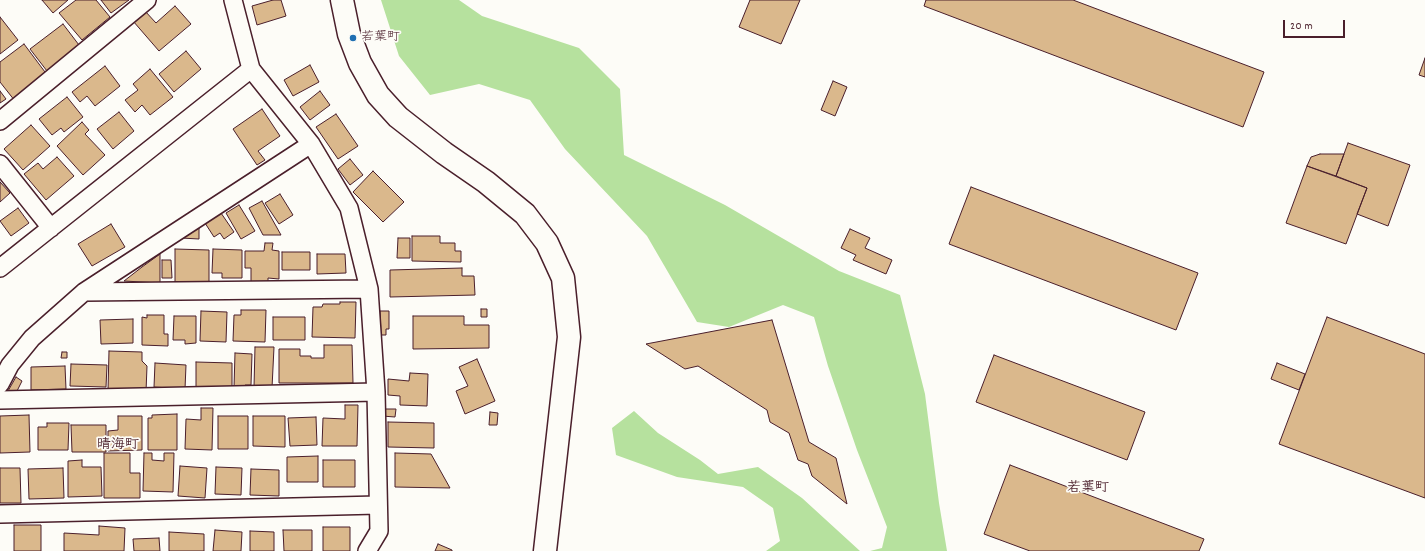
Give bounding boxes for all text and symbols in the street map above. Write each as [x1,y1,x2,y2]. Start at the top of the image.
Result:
scale bar [1285,12,1347,38]
text: 20 m [1290,18,1313,35]
place label: 若葉町 [361,30,400,46]
marker: 若葉町 [348,33,358,43]
district label: 晴海町 [97,438,139,454]
district label: 若葉町 [1067,481,1109,497]

